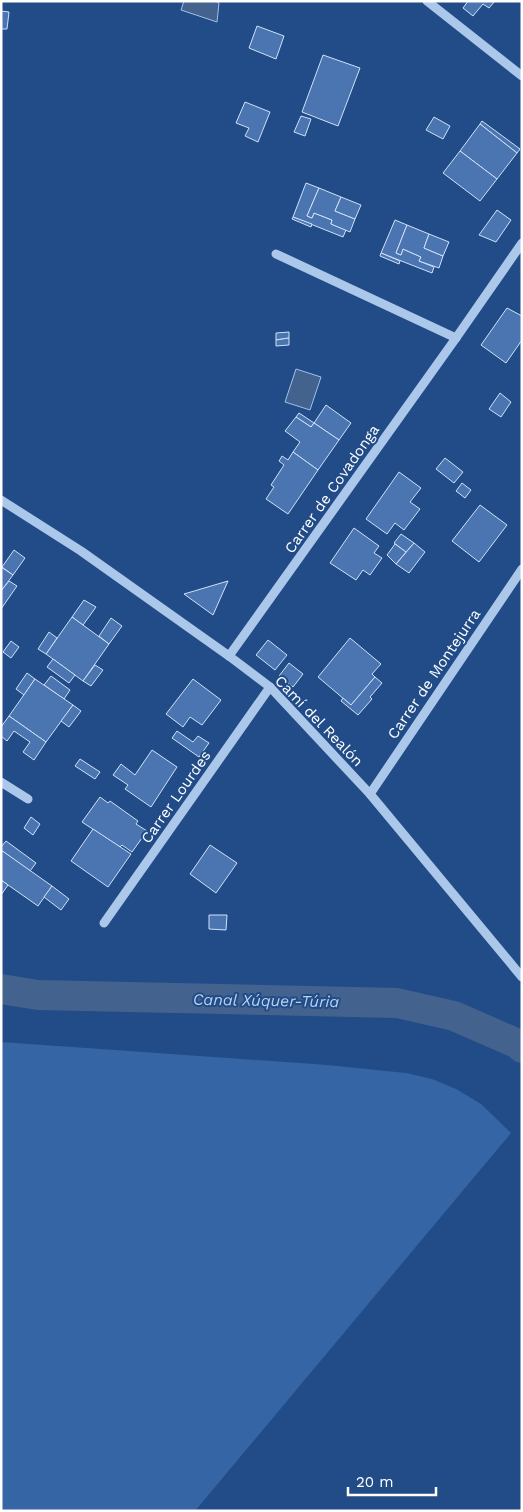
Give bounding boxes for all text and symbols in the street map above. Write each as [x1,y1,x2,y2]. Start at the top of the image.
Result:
street label: Carrer de Covadonga [281,421,384,557]
street label: Carrer de Montejurra [384,605,485,742]
street label: Camí del Realón [271,672,367,770]
street label: Carrer Lourdes [137,747,215,847]
water label: Canal Xúquer-Túria [193,990,340,1011]
scale bar [348,1464,436,1496]
text: 20 m [356,1473,394,1491]

